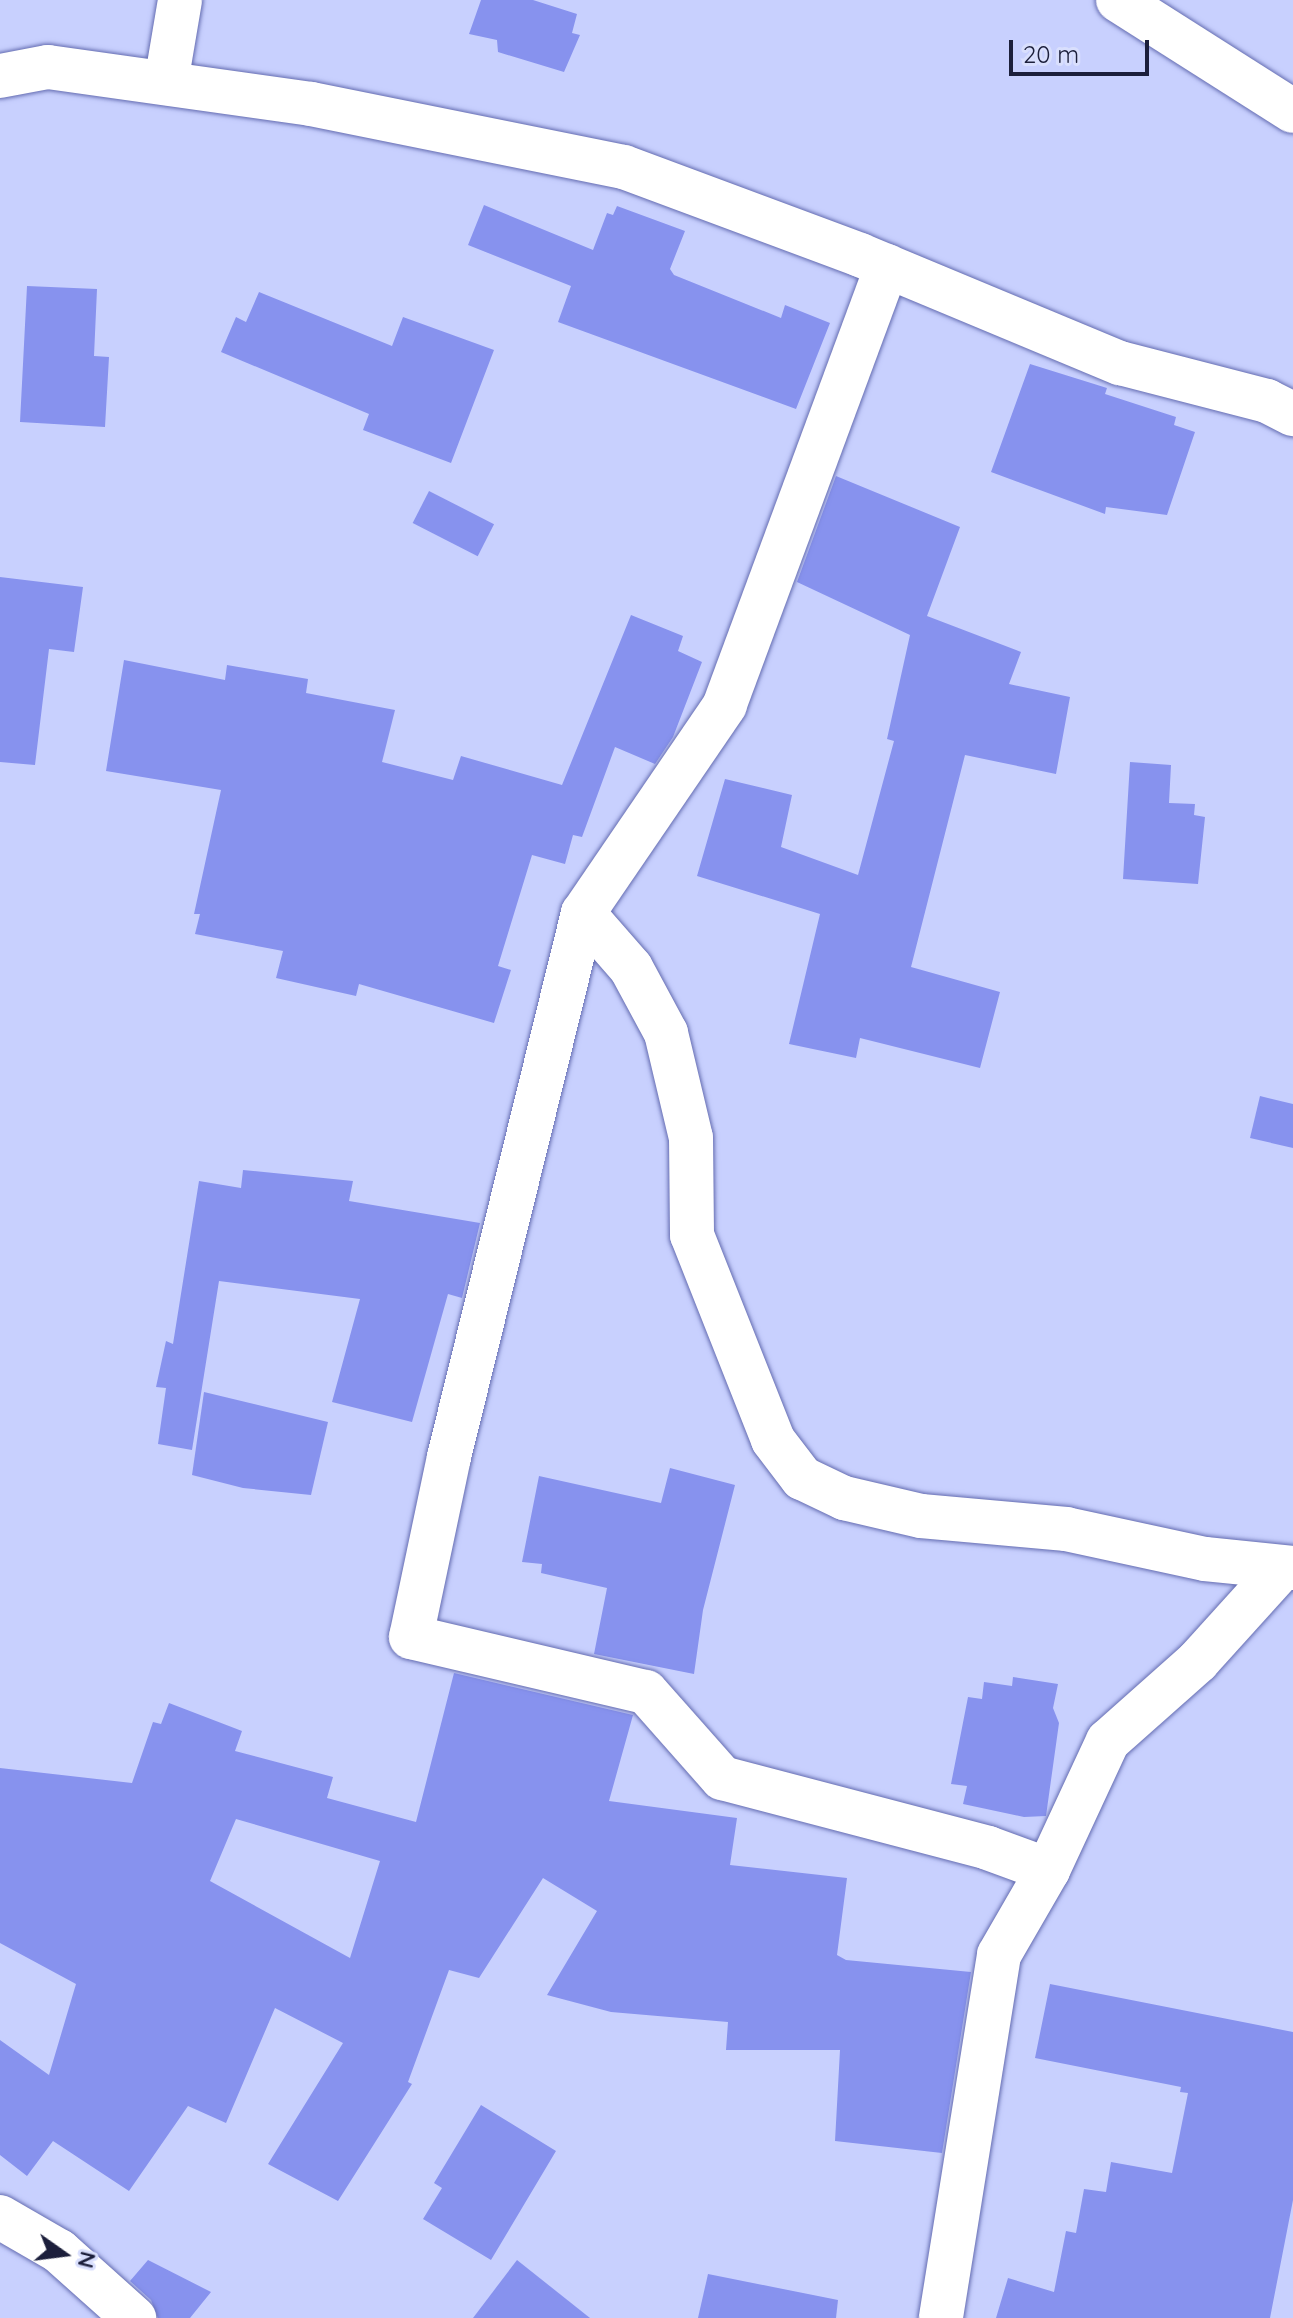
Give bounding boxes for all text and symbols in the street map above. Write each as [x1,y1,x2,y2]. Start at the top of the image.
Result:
scale bar [1013,24,1153,74]
text: 20 m [1023,39,1079,69]
north arrow [24,2214,104,2294]
text: N [72,2249,103,2271]

